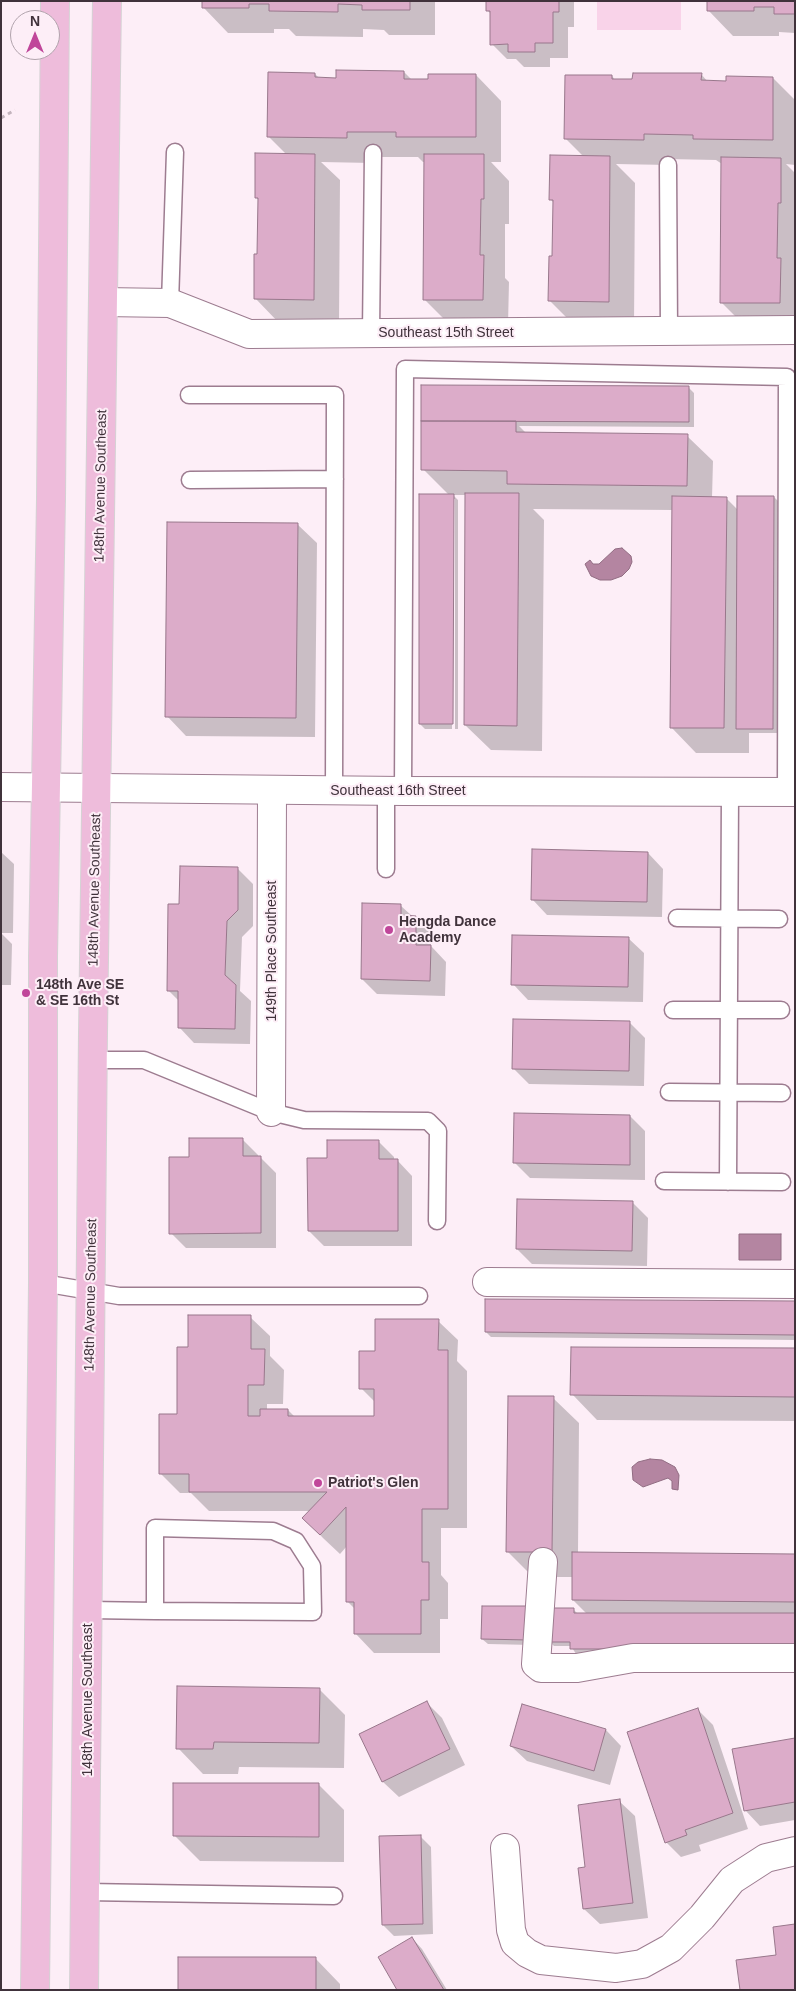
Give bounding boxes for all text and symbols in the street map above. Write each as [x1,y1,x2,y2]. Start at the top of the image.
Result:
north arrow [10,10,60,60]
text: N [30,13,40,29]
street label: Southeast 15th Street [378,325,514,341]
street label: 148th Avenue Southeast [91,409,111,563]
street label: Southeast 16th Street [330,783,466,799]
street label: 148th Avenue Southeast [85,813,105,967]
street label: 149th Place Southeast [264,881,280,1021]
place label: Hengda Dance Academy [399,914,496,946]
marker: Hengda Dance Academy [383,924,395,936]
place label: 148th Ave SE & SE 16th St [36,977,124,1010]
marker: 148th Ave SE & SE 16th St [20,987,32,999]
street label: 148th Avenue Southeast [81,1218,101,1372]
place label: Patriot's Glen [328,1475,418,1491]
marker: Patriot's Glen [312,1477,324,1489]
street label: 148th Avenue Southeast [80,1623,96,1777]

